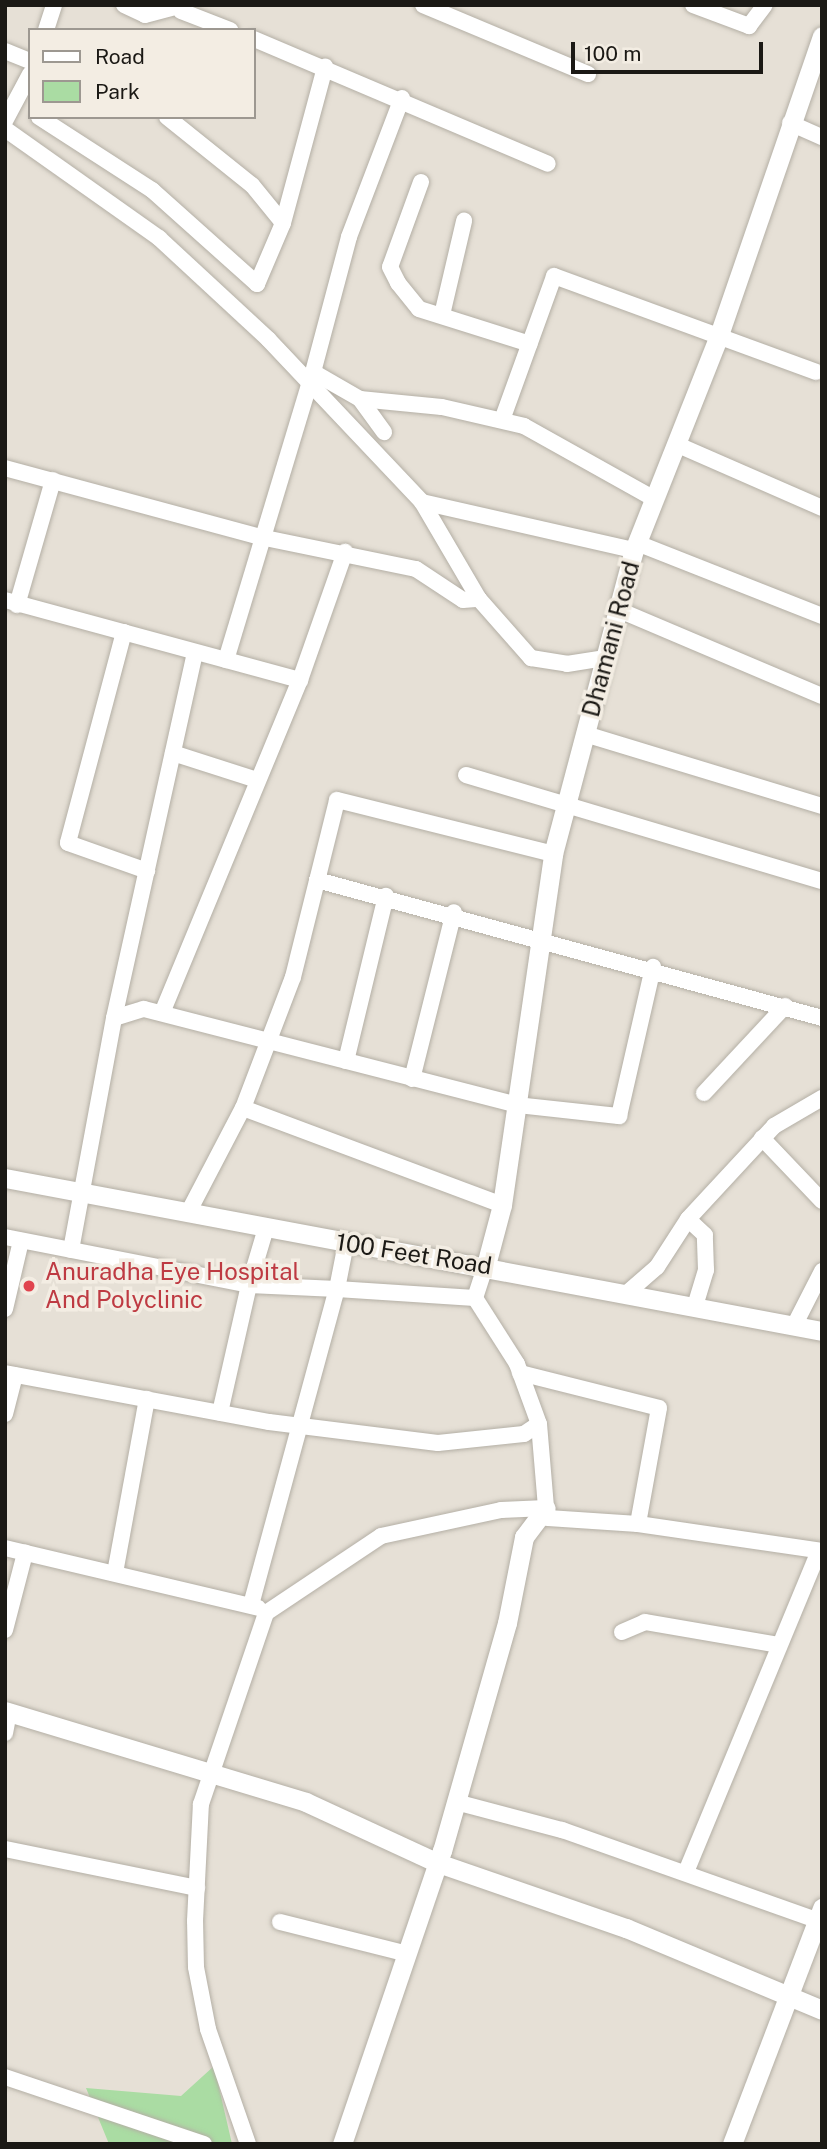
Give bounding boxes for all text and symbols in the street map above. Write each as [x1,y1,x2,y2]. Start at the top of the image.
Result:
legend [28,28,256,119]
scale bar [575,28,768,72]
text: 100 m [584,41,641,66]
text: Road [95,44,145,69]
text: Park [95,79,140,104]
street label: Dhamani Road [576,558,646,720]
street label: 100 Feet Road [334,1227,494,1281]
place label: Anuradha Eye Hospital And Polyclinic [45,1258,300,1314]
marker: Anuradha Eye Hospital And Polyclinic [19,1276,39,1296]

